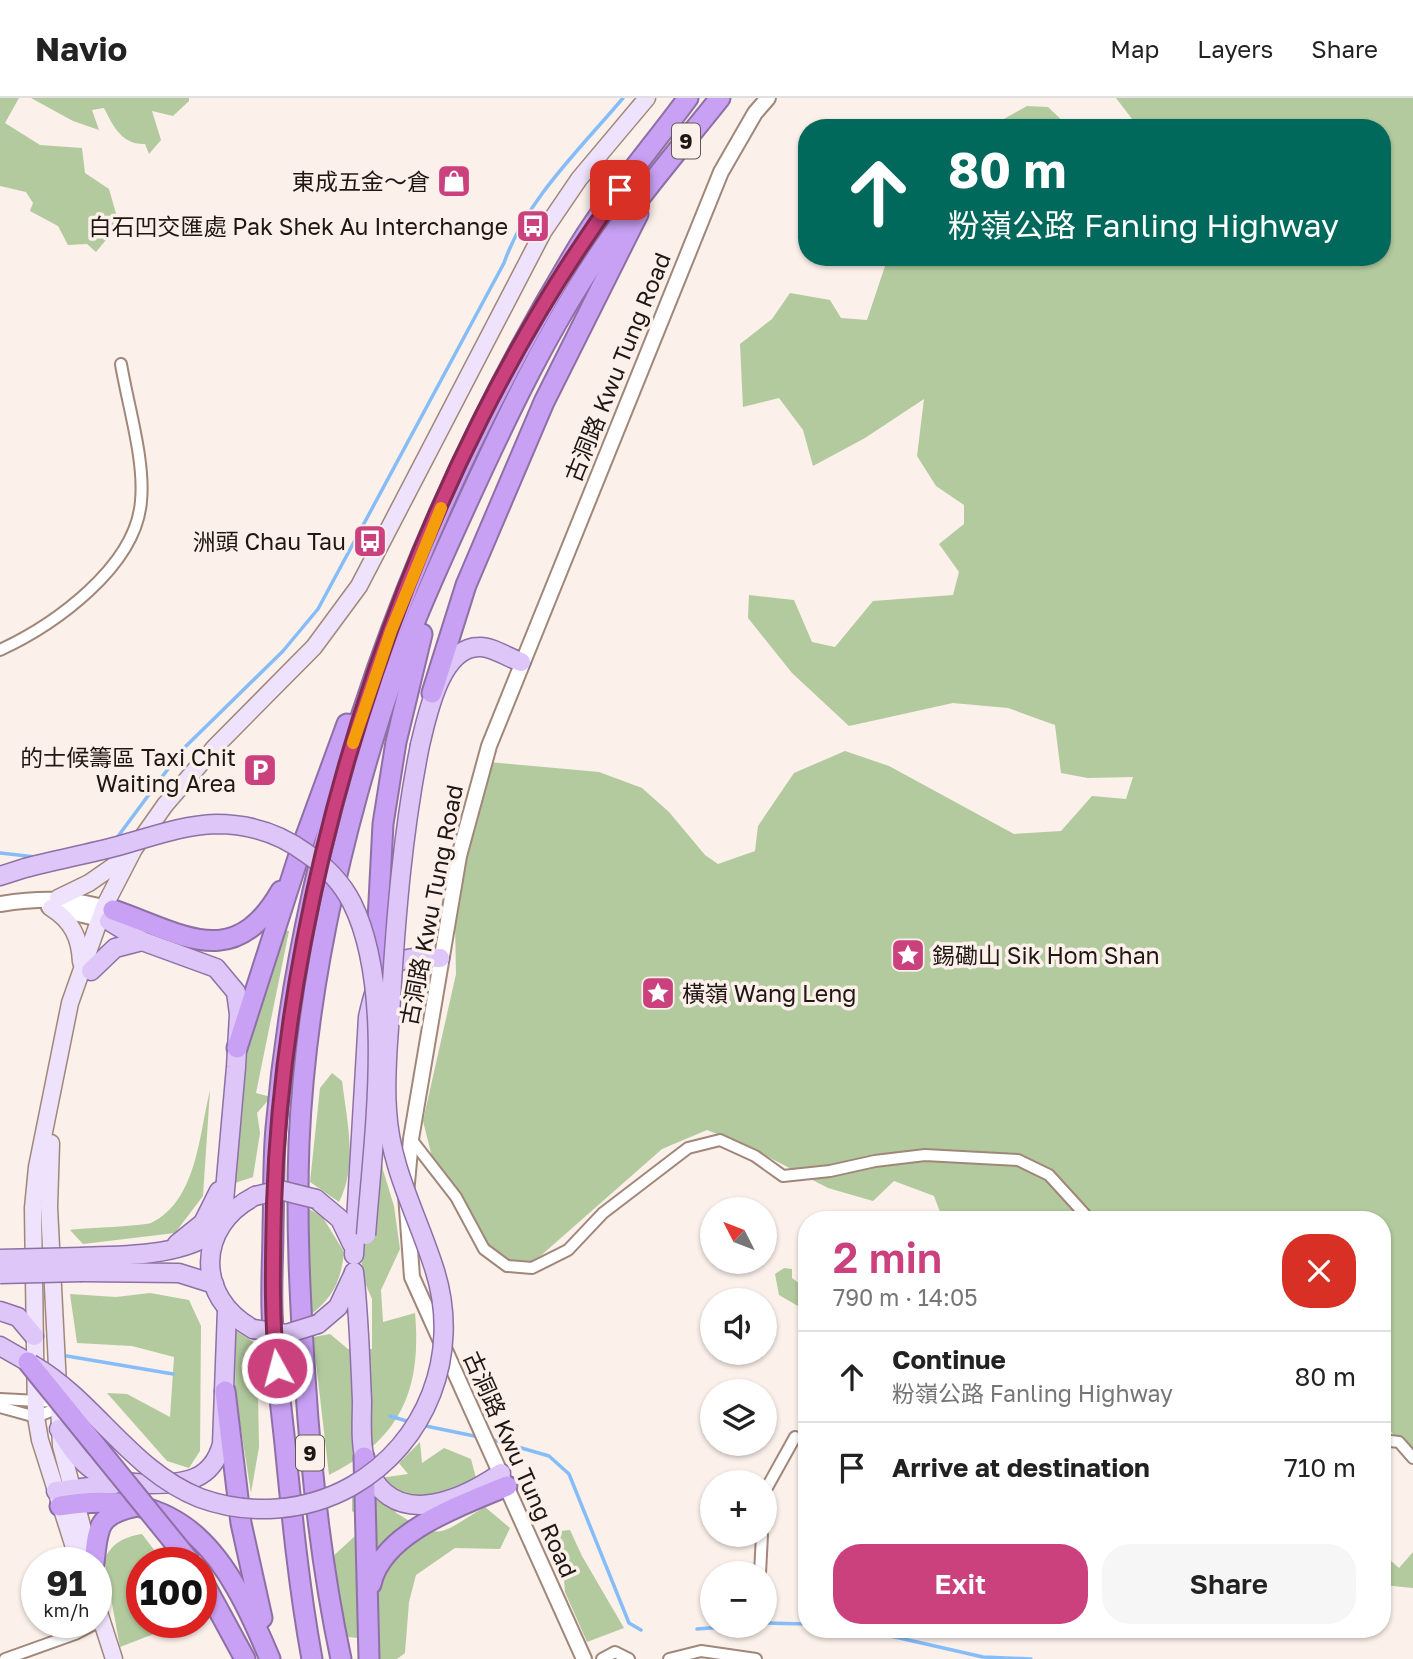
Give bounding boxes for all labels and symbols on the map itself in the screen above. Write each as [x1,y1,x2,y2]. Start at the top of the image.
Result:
road number: 9 [672,124,700,158]
pin [590,160,650,220]
shop icon: 東成五金～倉 [435,162,473,200]
place label: 東成五金～倉 [292,167,430,195]
bus stop icon: 白石凹交匯處 Pak Shek Au Interchange [514,207,552,245]
place label: 白石凹交匯處 Pak Shek Au Interchange [88,212,508,240]
street label: 古洞路 Kwu Tung Road [558,248,676,486]
bus stop icon: 洲頭 Chau Tau [351,522,389,560]
place label: 洲頭 Chau Tau [193,527,346,555]
place label: 的士候籌區 Taxi Chit Waiting Area [20,743,236,797]
parking icon: 的士候籌區 Taxi Chit Waiting Area [241,751,279,789]
street label: 古洞路 Kwu Tung Road [394,782,468,1028]
place icon: 錫磡山 Sik Hom Shan [889,936,927,974]
place label: 錫磡山 Sik Hom Shan [932,941,1160,969]
place icon: 橫嶺 Wang Leng [639,974,677,1012]
place label: 橫嶺 Wang Leng [682,979,856,1007]
north arrow [700,1197,777,1274]
position arrow [240,1331,314,1405]
street label: 古洞路 Kwu Tung Road [458,1347,584,1581]
road number: 9 [296,1436,324,1470]
speed limit sign: 100 [126,1547,217,1638]

